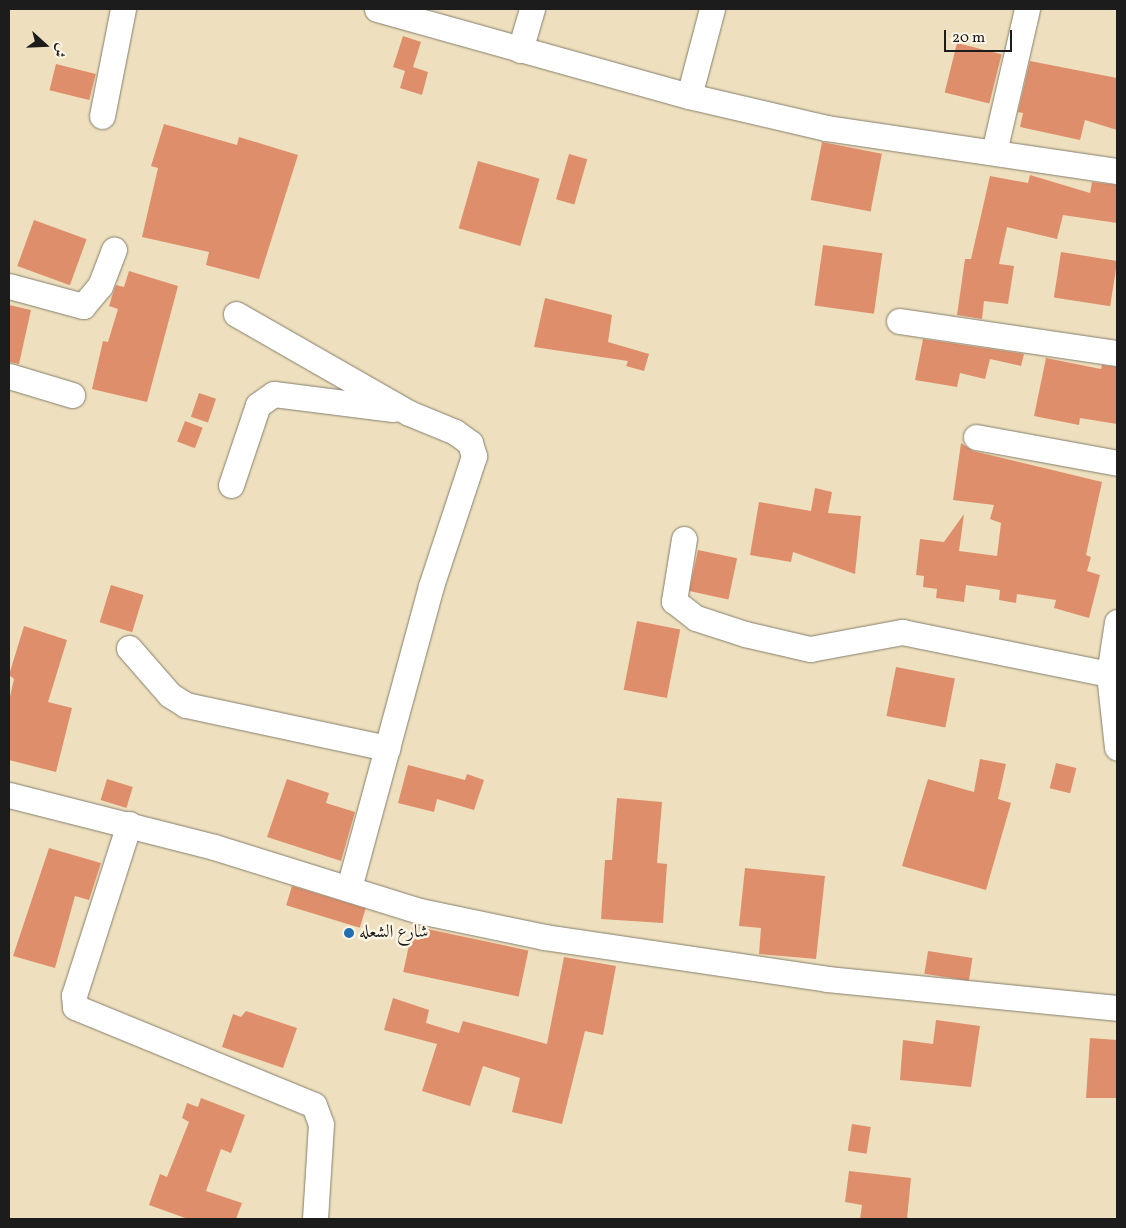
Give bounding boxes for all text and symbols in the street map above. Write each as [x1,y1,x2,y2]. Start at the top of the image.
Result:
north arrow [20,20,70,70]
scale bar [946,20,1014,52]
text: 20 m [952,28,985,49]
text: ش [48,41,71,60]
place label: شارع الشعله [359,922,428,944]
marker: شارع الشعله [343,927,355,939]

